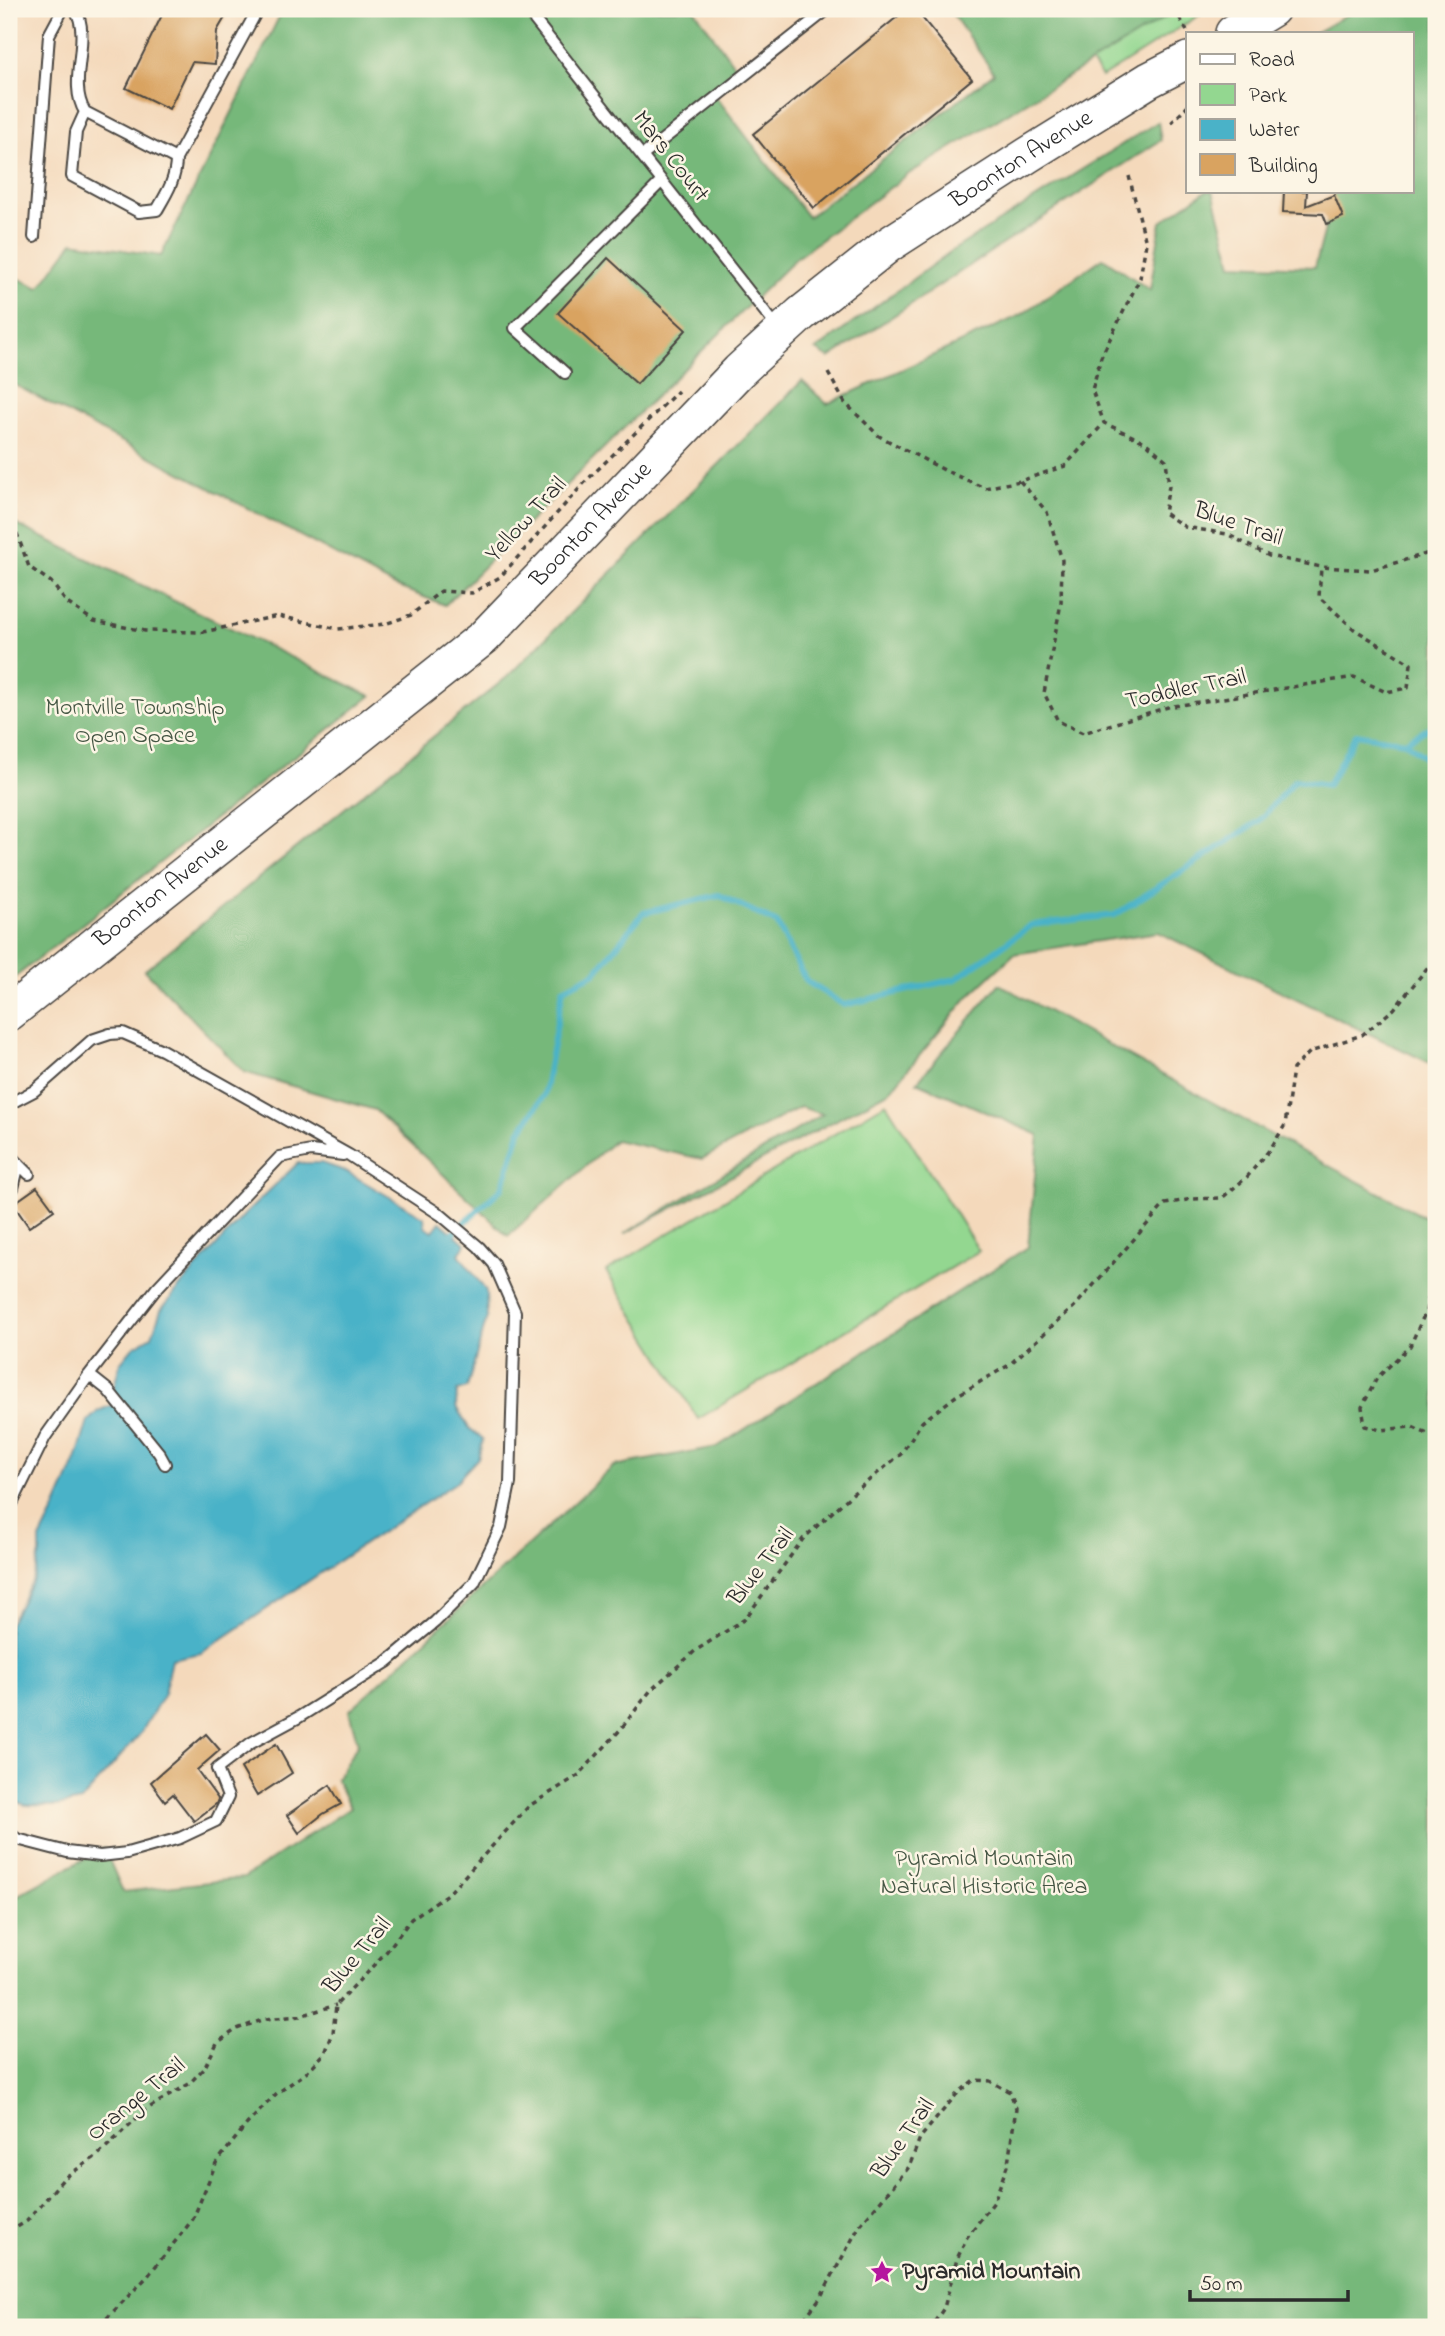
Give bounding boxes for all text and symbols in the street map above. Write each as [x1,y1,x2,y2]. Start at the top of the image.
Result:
legend [1186,32,1414,192]
text: Road [1249,46,1295,76]
text: Park [1249,82,1288,112]
street label: Boonton Avenue [942,101,1100,219]
street label: Mars Court [623,104,717,210]
text: Water [1249,116,1300,146]
text: Building [1248,152,1318,184]
street label: Boonton Avenue [522,454,661,597]
street label: Yellow Trail [478,469,576,571]
street label: Blue Trail [1188,493,1287,556]
street label: Toddler Trail [1122,660,1250,720]
park label: Montville Township Open Space [45,691,225,754]
street label: Boonton Avenue [85,828,236,958]
street label: Blue Trail [719,1520,804,1615]
park label: Pyramid Mountain Natural Historic Area [881,1842,1087,1905]
street label: Blue Trail [314,1910,401,2003]
street label: Orange Trail [80,2049,194,2151]
street label: Blue Trail [863,2091,945,2187]
place label: Pyramid Mountain [902,2255,1081,2291]
place icon: Pyramid Mountain [868,2258,896,2286]
scale bar [1190,2259,1347,2303]
text: 50 m [1200,2270,1243,2300]

